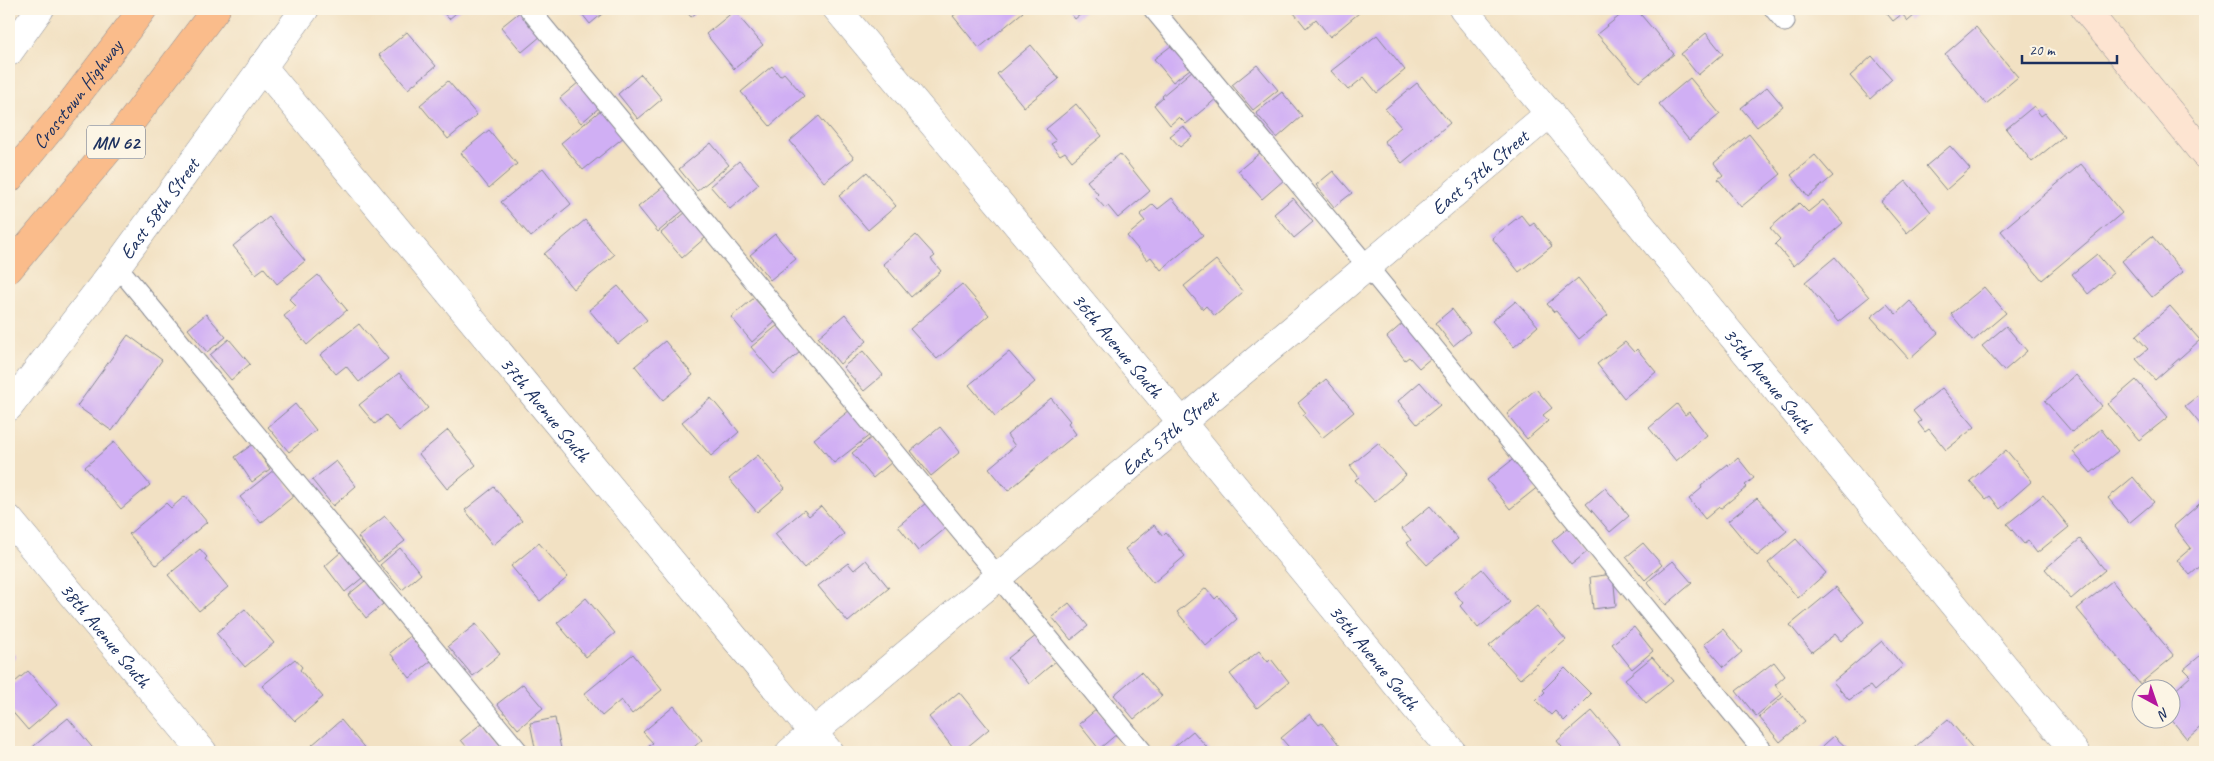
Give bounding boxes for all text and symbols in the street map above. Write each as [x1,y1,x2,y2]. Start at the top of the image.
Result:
scale bar [2022,32,2116,64]
street label: Crosstown Highway [27,33,129,154]
text: 20 m [2029,41,2056,60]
street label: East 57th Street [1426,123,1536,221]
road number: MN 62 [87,125,145,158]
street label: East 58th Street [114,151,206,264]
street label: 36th Avenue South [1066,288,1169,404]
street label: 35th Avenue South [1718,323,1820,439]
street label: 37th Avenue South [494,352,596,468]
street label: East 57th Street [1116,384,1226,481]
street label: 38th Avenue South [54,578,157,694]
street label: 36th Avenue South [1323,600,1425,716]
north arrow [2132,678,2182,728]
text: N [2153,704,2173,724]

